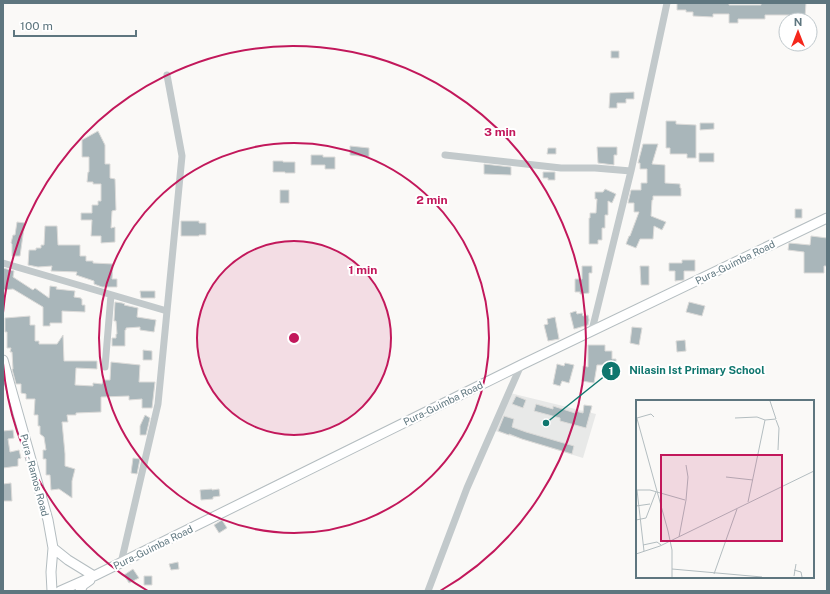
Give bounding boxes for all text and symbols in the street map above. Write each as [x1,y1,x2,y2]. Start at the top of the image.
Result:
scale bar [14,12,136,38]
north arrow [778,12,818,52]
text: N [794,16,802,28]
text: 100 m [20,19,53,33]
text: 3 min [484,125,516,139]
text: 2 min [416,193,448,207]
street label: Pura-Guimba Road [693,237,777,286]
text: 1 min [349,263,377,277]
centre of rings [287,331,301,345]
callout: Nilasin Ist Primary School [601,359,773,382]
text: 1 [608,364,614,378]
text: Nilasin Ist Primary School [629,364,765,376]
street label: Pura-Guimba Road [401,378,485,427]
inset map [636,400,814,578]
street label: Pura - Ramos Road [18,432,52,518]
street label: Pura-Guimba Road [111,522,195,571]

